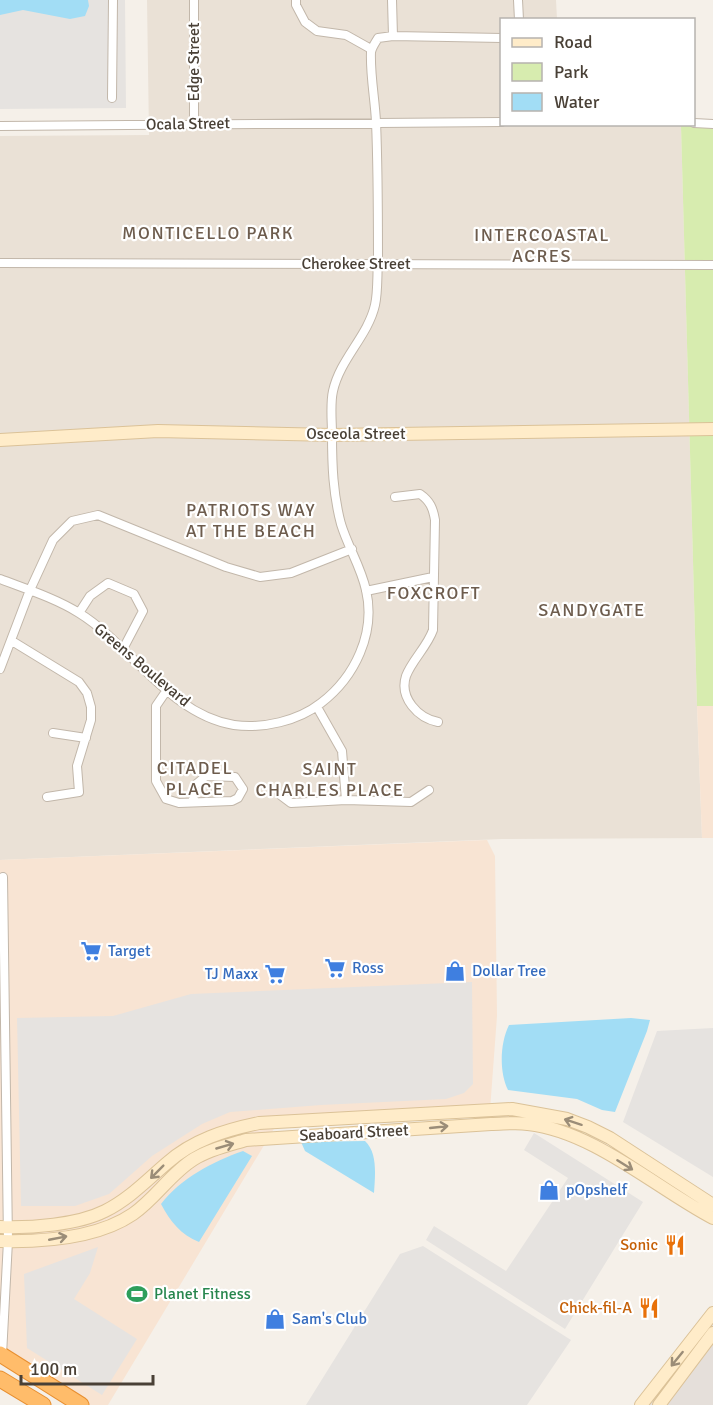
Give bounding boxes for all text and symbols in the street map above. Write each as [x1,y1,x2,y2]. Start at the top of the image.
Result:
legend [500,18,695,126]
street label: Edge Street [184,22,204,102]
text: Road [554,31,593,53]
text: Park [554,61,589,83]
text: Water [554,91,600,113]
street label: Ocala Street [146,113,231,135]
district label: MONTICELLO PARK [122,222,294,244]
district label: INTERCOASTAL ACRES [474,224,610,267]
street label: Cherokee Street [301,254,411,274]
street label: Osceola Street [306,424,406,444]
district label: PATRIOTS WAY AT THE BEACH [186,499,316,542]
district label: FOXCROFT [387,582,481,604]
district label: SANDYGATE [538,599,646,621]
street label: Greens Boulevard [90,619,194,711]
district label: CITADEL PLACE [157,757,233,800]
district label: SAINT CHARLES PLACE [256,758,404,801]
supermarket icon: Target [79,939,103,963]
place label: Target [108,941,151,961]
supermarket icon: Ross [323,956,347,980]
place label: Ross [352,958,384,978]
shop icon: Dollar Tree [443,959,467,983]
place label: Dollar Tree [472,961,546,981]
supermarket icon: TJ Maxx [263,962,287,986]
place label: TJ Maxx [205,964,259,984]
one-way arrow [564,1116,583,1127]
street label: Seaboard Street [299,1120,409,1146]
one-way arrow [429,1121,449,1132]
one-way arrow [215,1140,234,1151]
one-way arrow [616,1159,633,1171]
one-way arrow [149,1165,164,1180]
shop icon: pOpshelf [537,1178,561,1202]
place label: pOpshelf [566,1180,628,1200]
one-way arrow [48,1232,68,1243]
restaurant icon: Sonic [663,1233,687,1257]
place label: Sonic [620,1235,658,1255]
sports icon: Planet Fitness [125,1282,149,1306]
place label: Planet Fitness [154,1284,251,1304]
restaurant icon: Chick-fil-A [637,1296,661,1320]
place label: Chick-fil-A [559,1298,632,1318]
shop icon: Sam's Club [263,1307,287,1331]
place label: Sam's Club [292,1309,367,1329]
scale bar [21,1348,153,1386]
one-way arrow [671,1351,684,1367]
text: 100 m [30,1358,77,1380]

